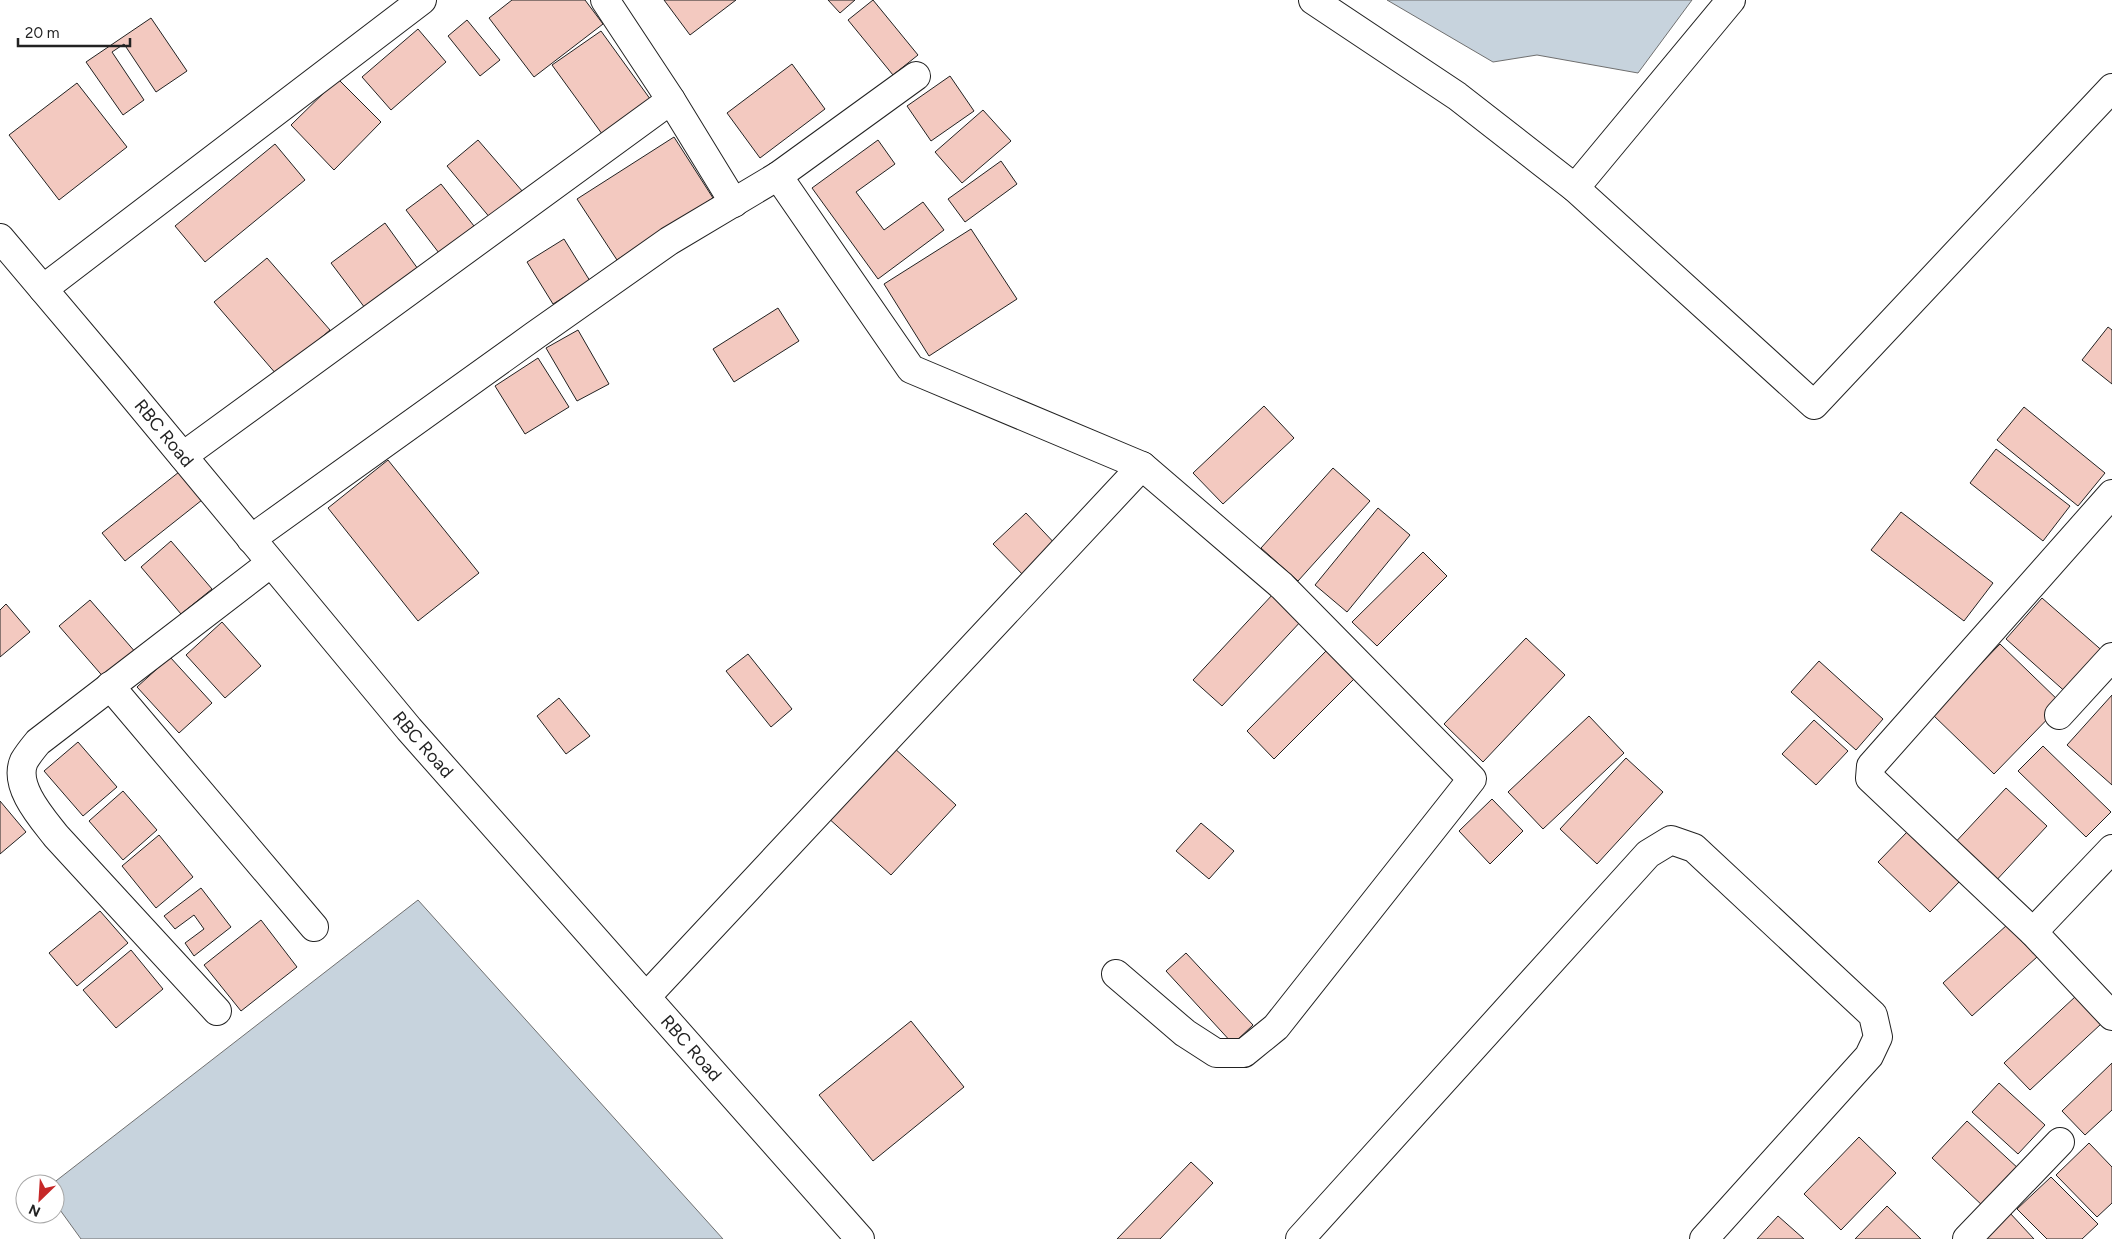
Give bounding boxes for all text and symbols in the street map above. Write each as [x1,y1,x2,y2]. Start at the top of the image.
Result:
scale bar [18,15,130,47]
text: 20 m [25,24,59,42]
street label: RBC Road [130,395,198,472]
street label: RBC Road [388,707,458,782]
street label: RBC Road [656,1010,726,1086]
north arrow [15,1174,65,1224]
text: N [26,1200,43,1220]

